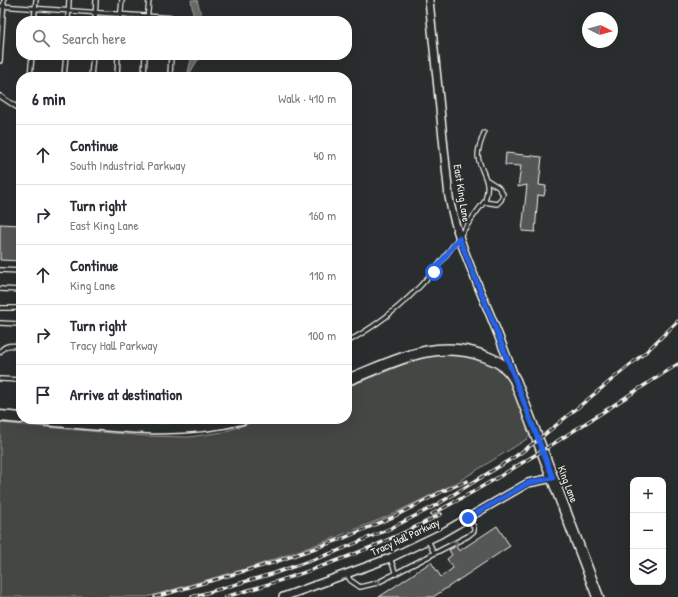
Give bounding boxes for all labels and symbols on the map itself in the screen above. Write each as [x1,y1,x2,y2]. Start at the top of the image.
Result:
north arrow [582,12,618,48]
street label: East King Lane [451,163,474,223]
route start [425,263,443,281]
street label: King Lane [555,464,582,505]
route end [459,509,477,527]
street label: Tracy Hall Parkway [368,515,442,559]
one-way arrow [451,540,458,548]
one-way arrow [375,578,382,586]

